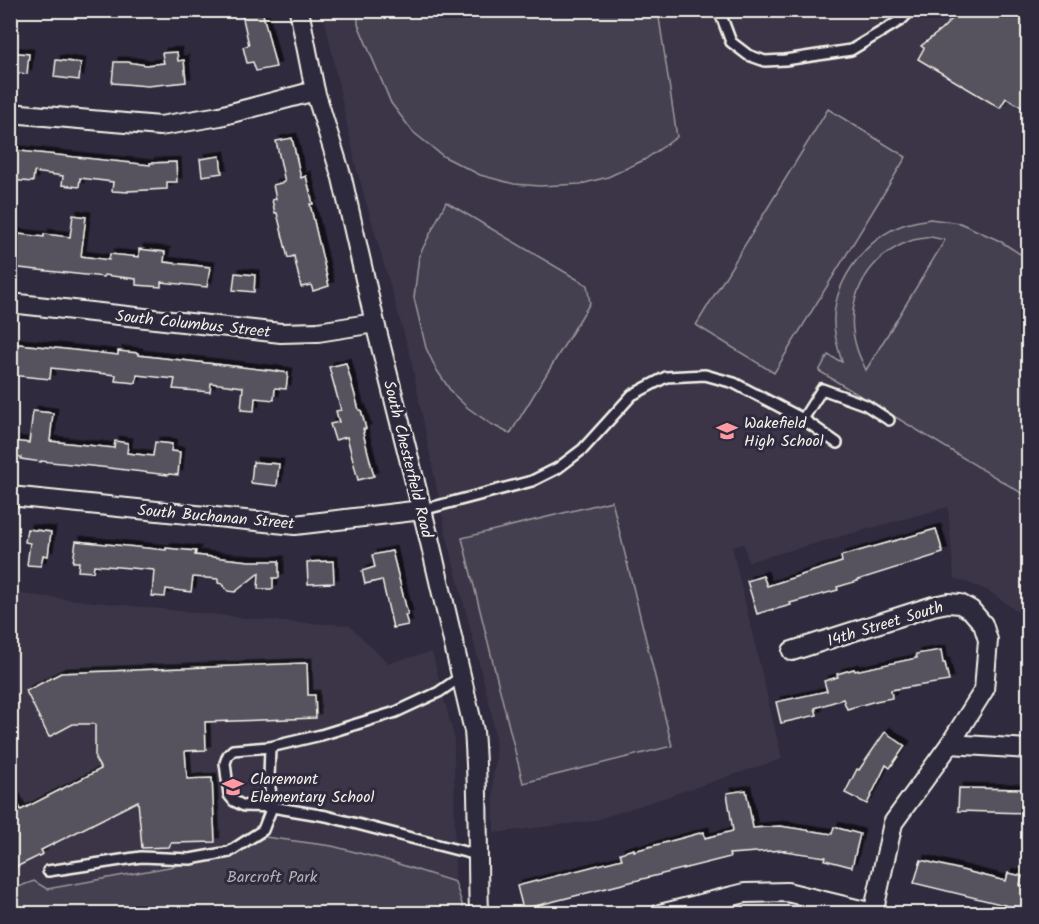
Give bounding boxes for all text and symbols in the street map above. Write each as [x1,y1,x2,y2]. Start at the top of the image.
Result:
street label: South Columbus Street [114,304,272,345]
street label: South Chesterfield Road [376,378,439,542]
place label: Wakefield High School [744,411,824,454]
school or university icon: Wakefield High School [715,419,739,443]
street label: South Buchanan Street [136,498,296,537]
street label: 14th Street South [824,595,947,654]
place label: Claremont Elementary School [250,767,375,810]
school or university icon: Claremont Elementary School [221,775,245,799]
park label: Barcroft Park [227,865,318,890]

